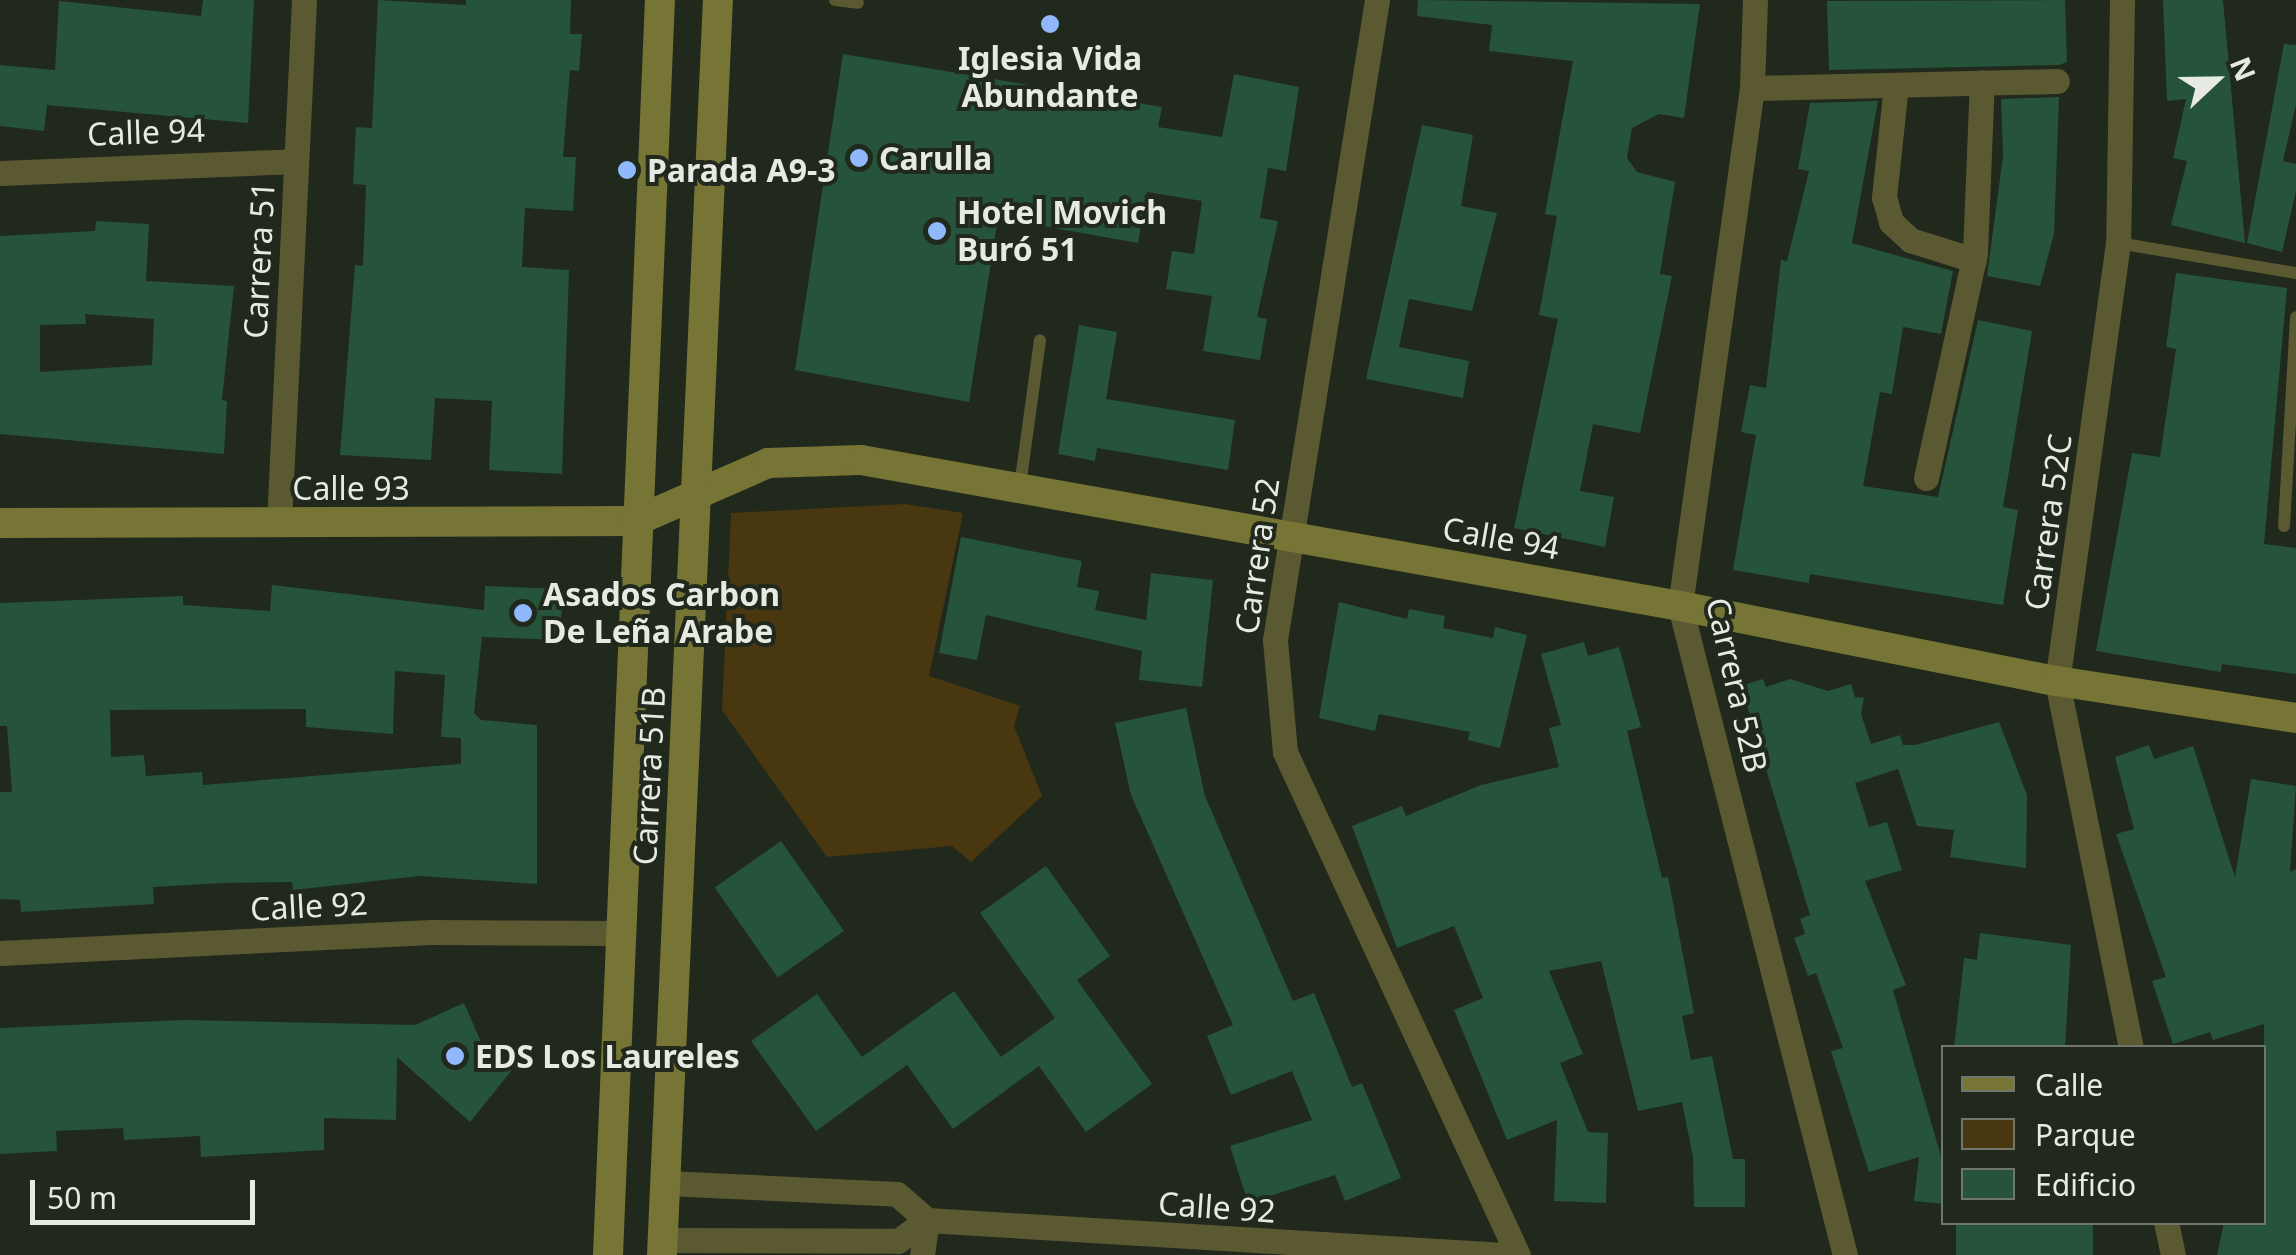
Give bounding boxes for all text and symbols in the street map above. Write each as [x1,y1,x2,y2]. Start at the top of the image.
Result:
marker: Iglesia Vida Abundante [1039,13,1061,35]
north arrow [2166,30,2266,130]
place label: Iglesia Vida Abundante [958,40,1142,115]
text: N [2222,51,2266,86]
street label: Calle 94 [87,111,205,153]
place label: Carulla [879,139,992,177]
marker: Carulla [848,147,870,169]
place label: Parada A9-3 [647,151,836,189]
marker: Parada A9-3 [616,159,638,181]
street label: Carrera 51 [236,180,282,340]
place label: Hotel Movich Buró 51 [957,194,1167,269]
marker: Hotel Movich Buró 51 [926,220,948,242]
street label: Carrera 52C [2017,431,2079,613]
street label: Calle 93 [292,469,410,507]
street label: Carrera 52 [1227,475,1287,637]
street label: Calle 94 [1440,509,1562,567]
place label: Asados Carbon De Leña Arabe [543,576,780,651]
street label: Carrera 52B [1698,594,1776,776]
marker: Asados Carbon De Leña Arabe [512,602,534,624]
street label: Carrera 51B [625,686,673,866]
street label: Calle 92 [249,884,369,928]
place label: EDS Los Laureles [475,1037,740,1075]
marker: EDS Los Laureles [444,1045,466,1067]
legend [1941,1045,2266,1225]
text: Calle [2035,1064,2103,1105]
text: Parque [2035,1114,2136,1155]
scale bar [35,1160,260,1222]
text: Edificio [2035,1164,2136,1205]
text: 50 m [47,1177,117,1218]
street label: Calle 92 [1157,1184,1277,1230]

